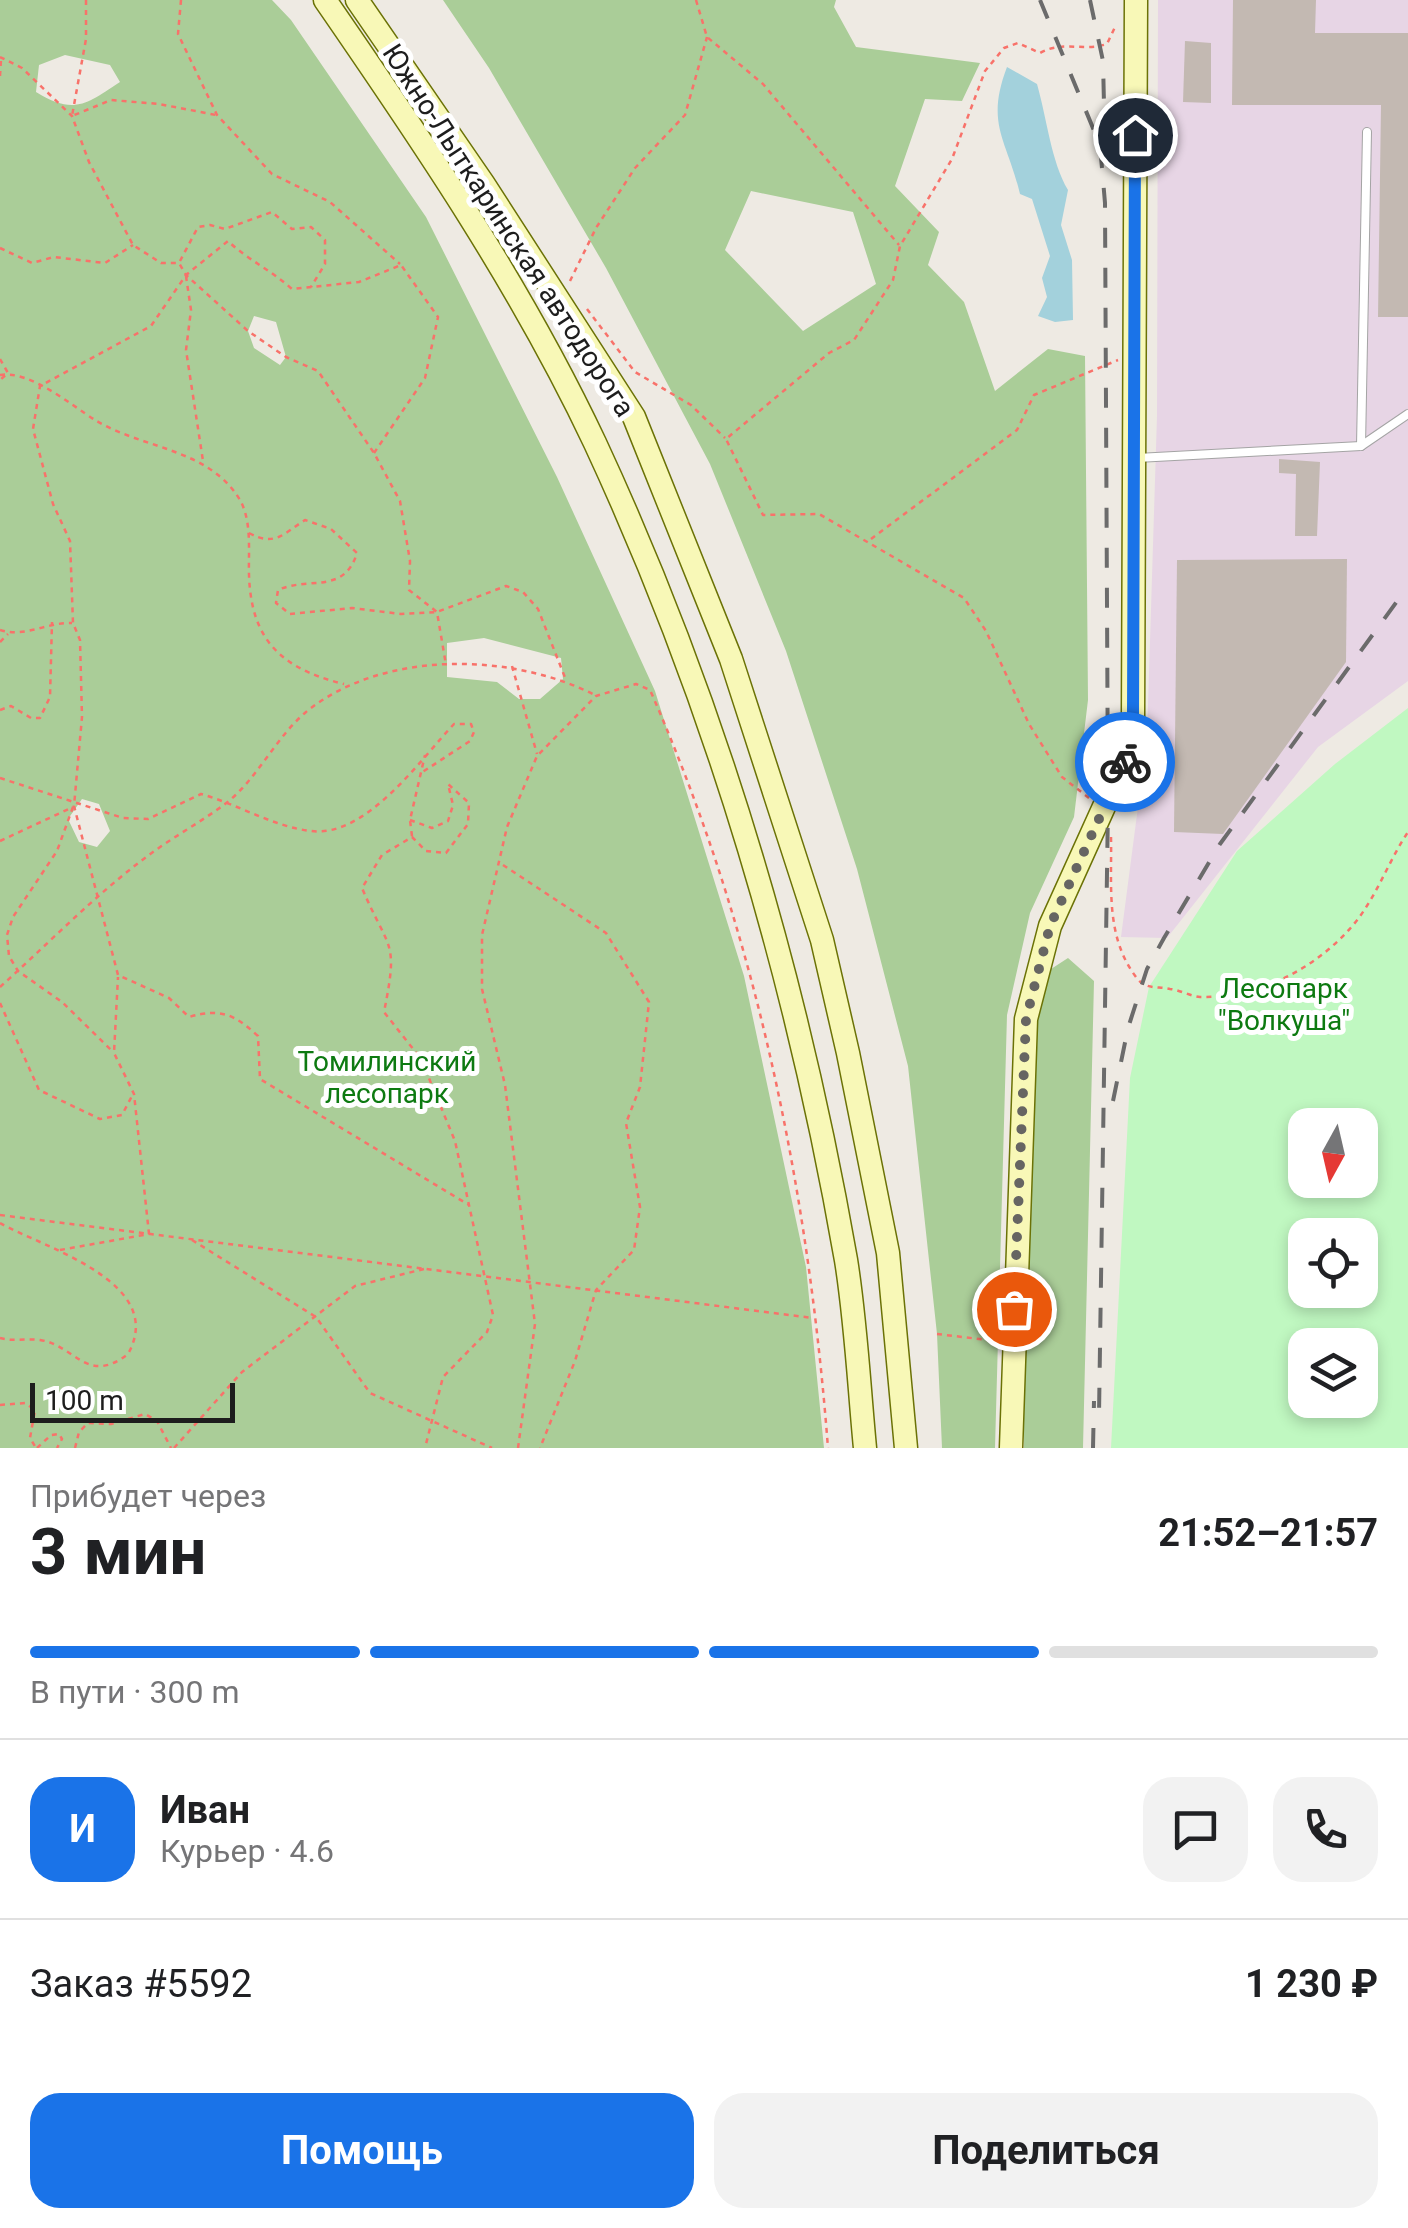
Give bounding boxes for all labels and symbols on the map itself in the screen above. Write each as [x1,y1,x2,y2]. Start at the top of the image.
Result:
street label: Южно-Лыткаринская автодорога [376,38,642,423]
pin [1093,93,1178,178]
courier [1075,712,1175,812]
park label: Лесопарк "Волкуша" [1218,972,1350,1037]
park label: Томилинский лесопарк [298,1045,476,1110]
north arrow [1288,1108,1378,1198]
pin [972,1267,1057,1352]
scale bar [30,1378,235,1422]

